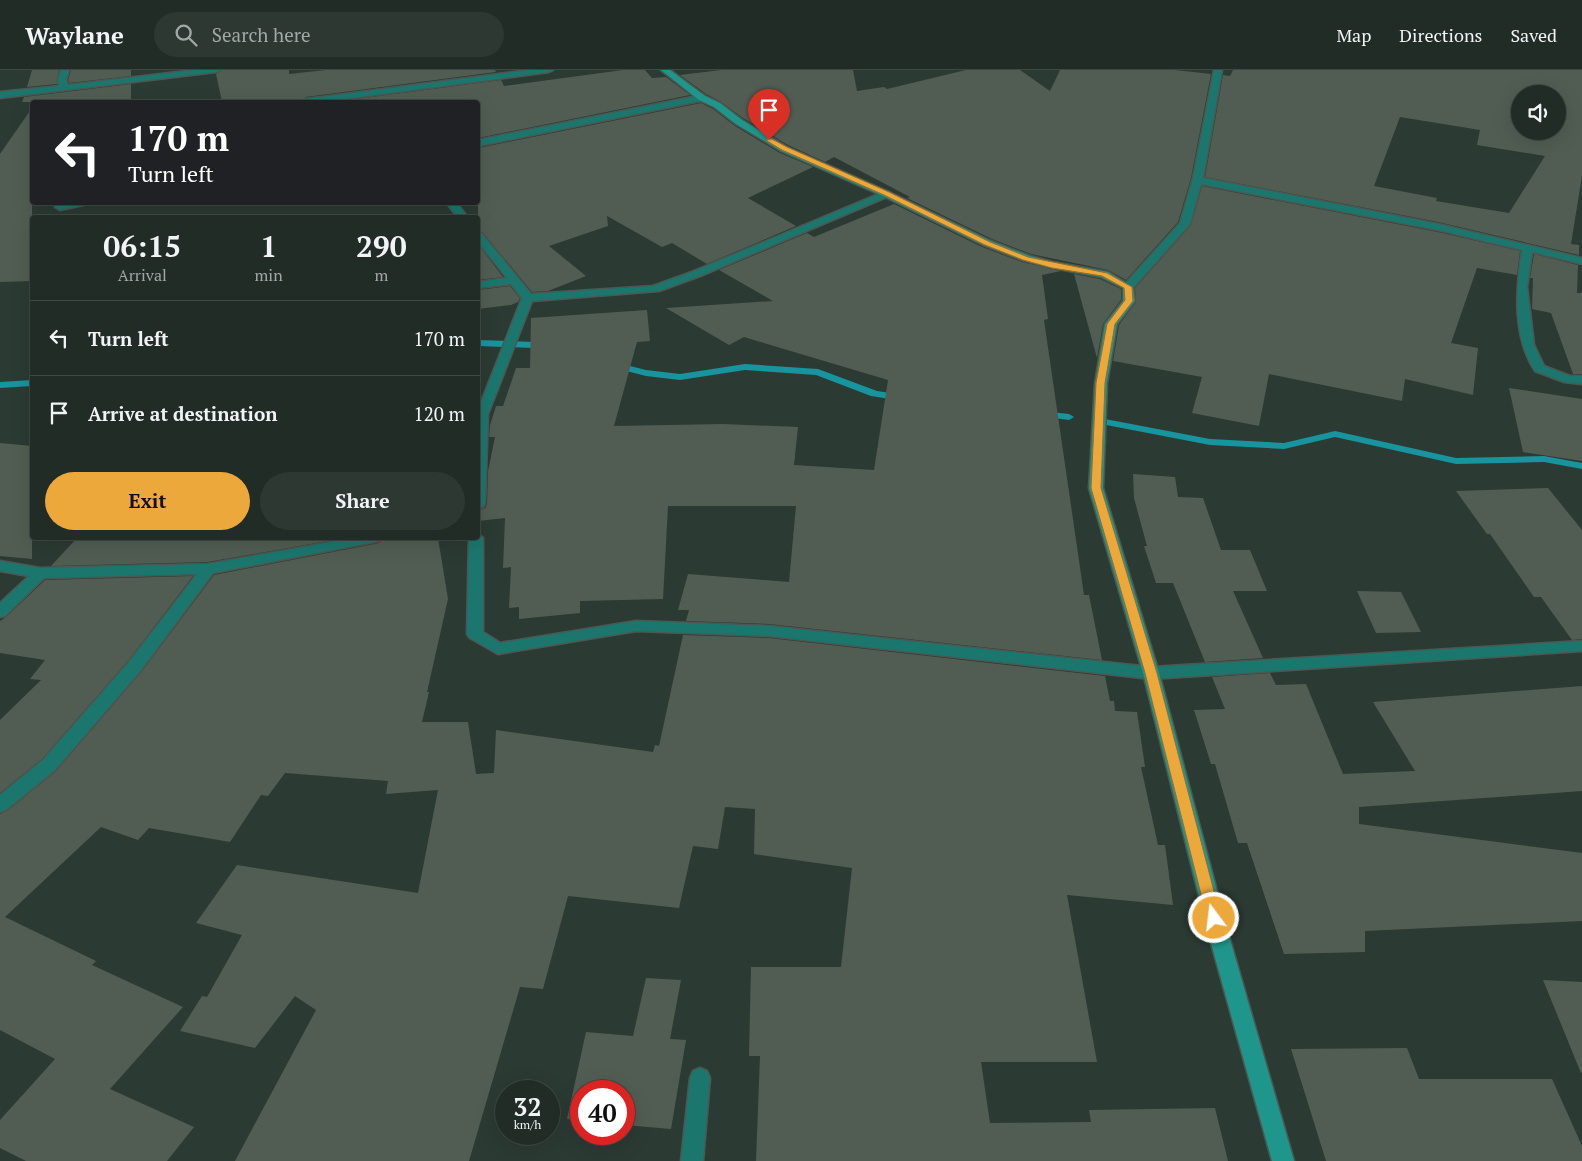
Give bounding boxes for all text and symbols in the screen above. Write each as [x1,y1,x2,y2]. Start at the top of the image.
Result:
search box [154,12,504,57]
text: Waylane [25,19,124,51]
icon: search [172,21,200,49]
text: Search here [212,22,311,47]
text: Map [1336,23,1371,47]
text: Directions [1399,23,1482,47]
text: Saved [1510,23,1557,47]
map controls [1511,85,1566,140]
button: sound [1511,85,1566,140]
pin [748,89,790,140]
icon: arrive [755,96,783,124]
text: 170 m [128,115,229,161]
icon: left [45,120,110,185]
text: Turn left [128,159,214,188]
text: 06:15 [103,226,181,266]
text: 1 [260,226,277,266]
text: 290 [356,226,407,266]
text: Arrival [118,264,167,286]
text: min [255,264,283,286]
text: m [374,264,388,286]
icon: left [45,324,73,352]
text: Turn left [88,326,169,351]
text: 170 m [414,326,465,351]
icon: arrive [45,399,73,427]
text: Arrive at destination [88,401,277,426]
text: 120 m [414,401,465,426]
button: Exit [45,472,250,530]
button: Share [260,472,465,530]
position arrow [1187,891,1239,943]
speed limit sign: 40 [570,1080,635,1145]
text: 32 [513,1090,542,1123]
text: km/h [514,1117,541,1132]

